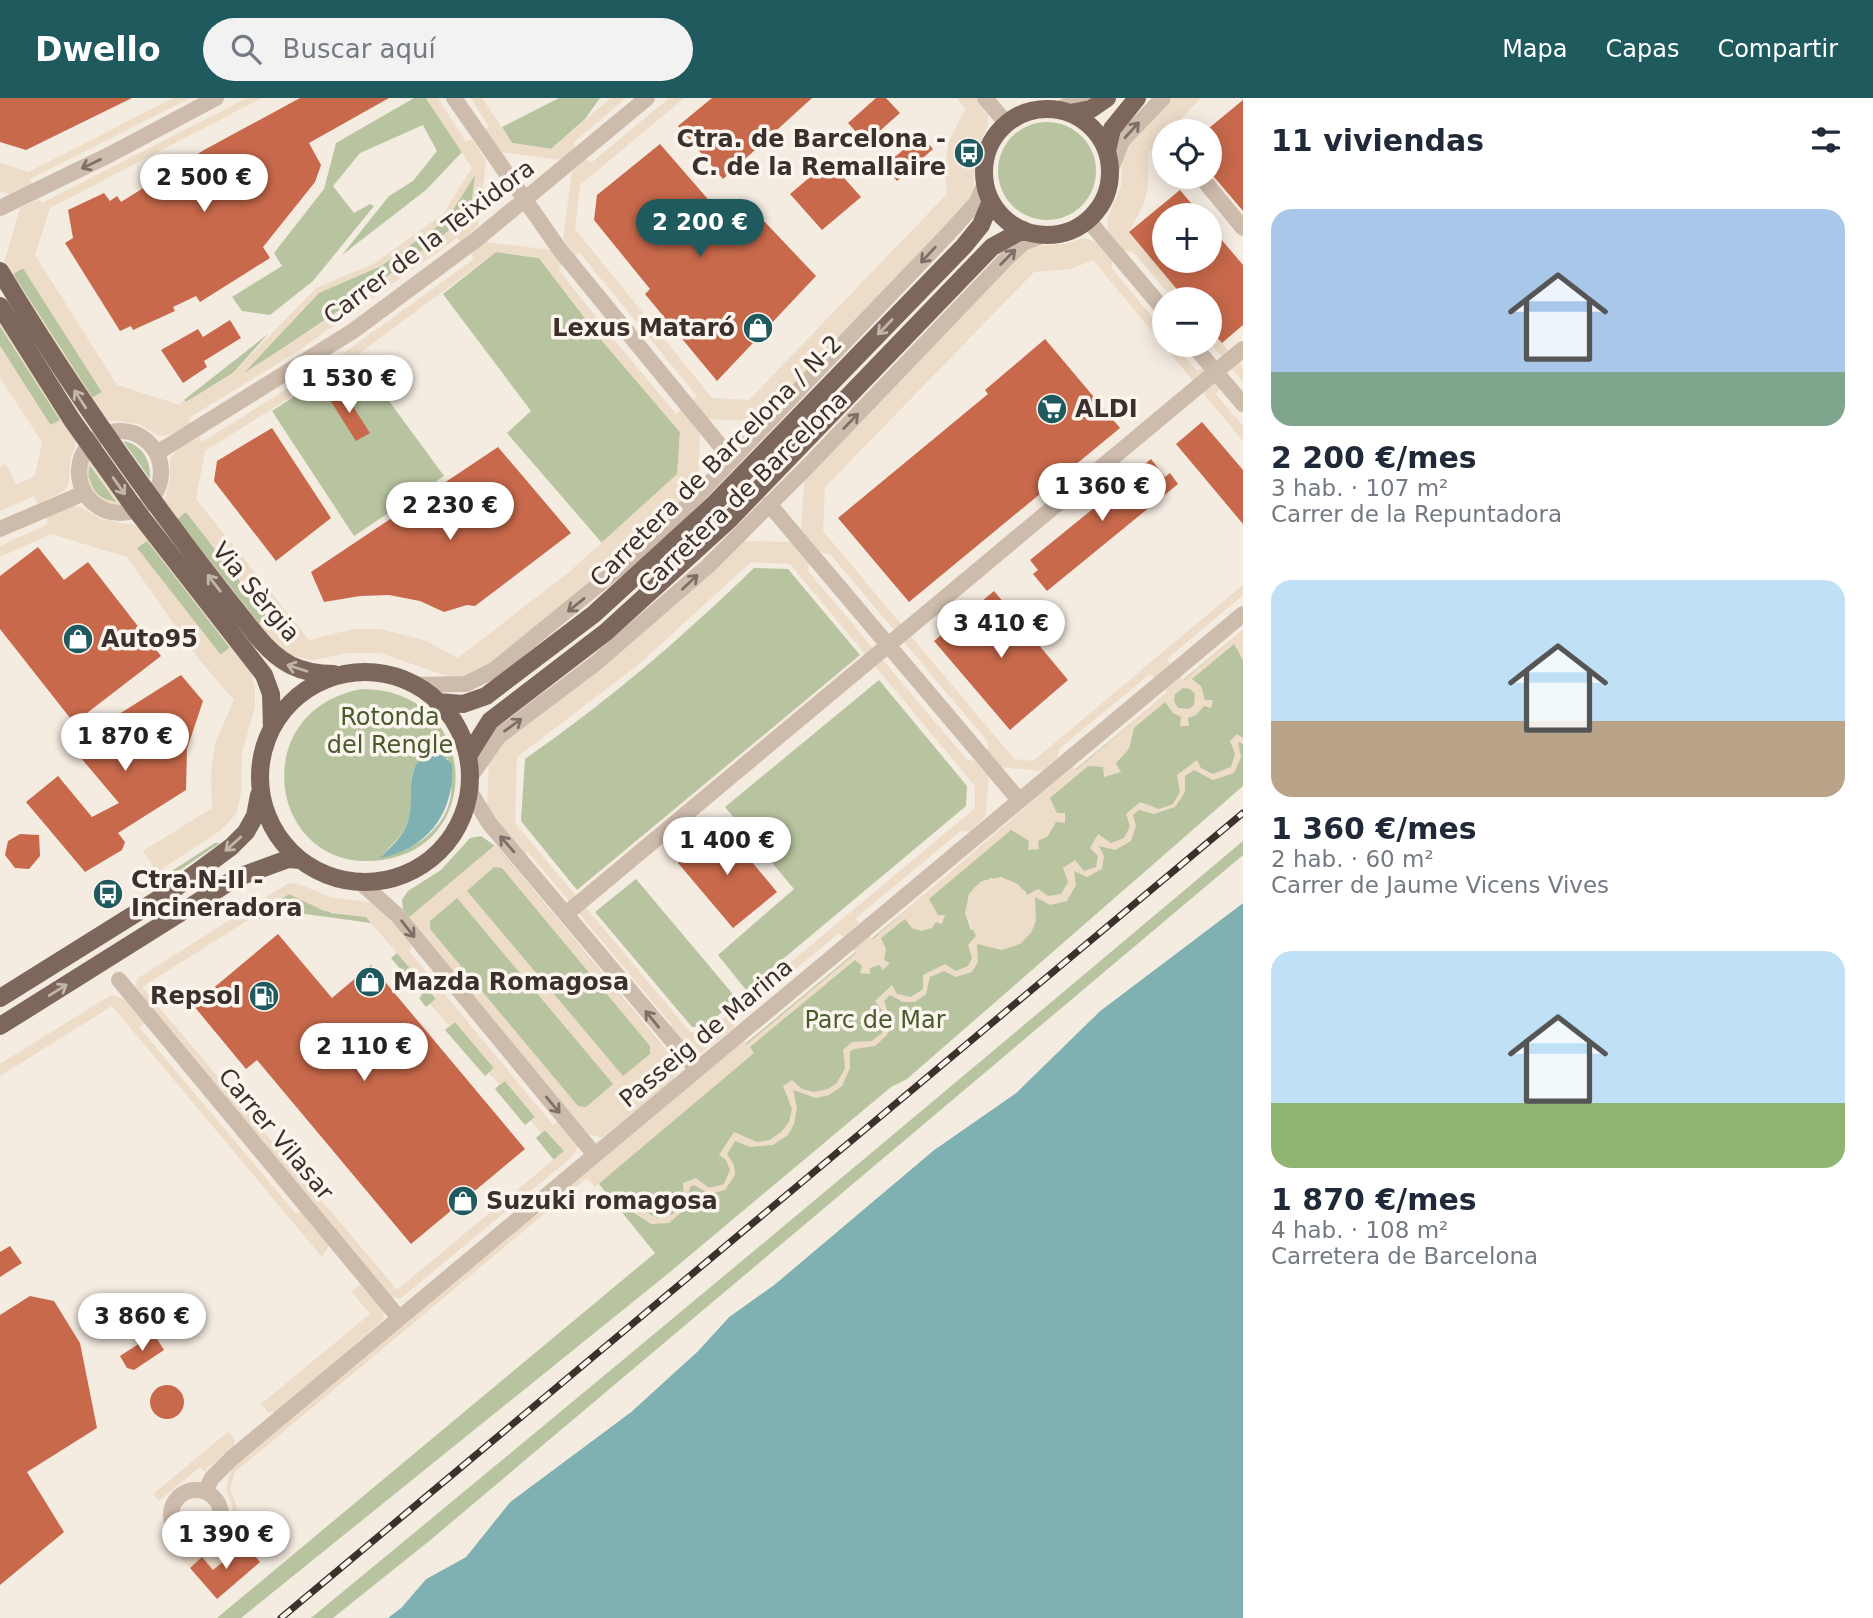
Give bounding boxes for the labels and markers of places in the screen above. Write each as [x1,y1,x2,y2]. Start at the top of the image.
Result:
place label: Ctra. de Barcelona - C. de la Remallaire [676,125,946,181]
bus stop icon: Ctra. de Barcelona - C. de la Remallaire [952,136,986,170]
pin: 2 500 € [139,155,269,214]
pin: 2 200 € [635,200,765,259]
shop icon: Lexus Mataró [741,311,775,345]
place label: Lexus Mataró [552,314,735,342]
pin: 1 530 € [284,356,414,415]
supermarket icon: ALDI [1035,392,1069,426]
place label: ALDI [1075,395,1138,423]
pin: 1 360 € [1037,464,1167,523]
pin: 2 230 € [385,482,515,542]
pin: 3 410 € [936,601,1066,660]
shop icon: Auto95 [61,622,95,656]
place label: Auto95 [101,625,198,653]
pin: 1 870 € [60,714,190,773]
pin: 1 400 € [662,818,792,877]
place label: Ctra.N-II - Incineradora [131,866,303,922]
bus stop icon: Ctra.N-II - Incineradora [91,877,125,911]
shop icon: Mazda Romagosa [353,965,387,999]
place label: Mazda Romagosa [393,968,629,996]
fuel station icon: Repsol [247,979,281,1013]
place label: Repsol [150,982,241,1010]
pin: 2 110 € [299,1024,429,1083]
shop icon: Suzuki romagosa [446,1184,480,1218]
place label: Suzuki romagosa [486,1187,718,1215]
pin: 3 860 € [77,1294,207,1353]
pin: 1 390 € [161,1512,291,1571]

